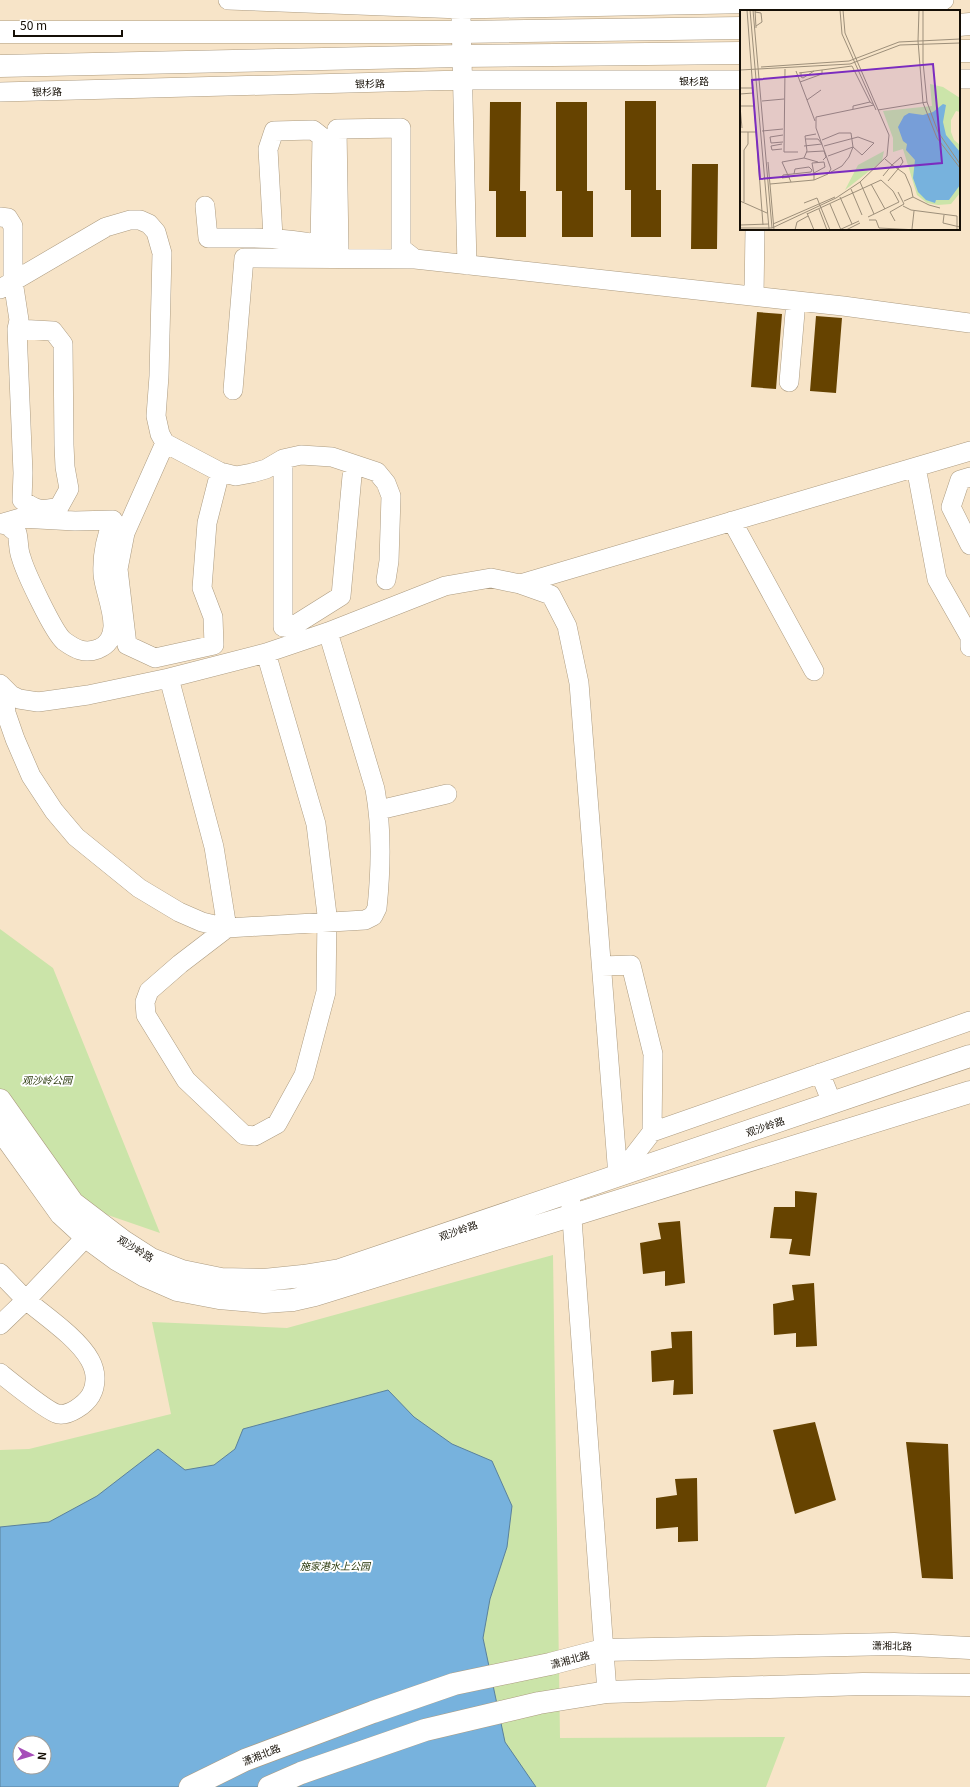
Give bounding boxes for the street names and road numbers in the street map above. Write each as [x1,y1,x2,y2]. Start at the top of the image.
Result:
street label: 银杉路 [679,73,709,88]
street label: 银杉路 [355,75,385,91]
street label: 银杉路 [32,83,62,99]
street label: 观沙岭路 [744,1112,786,1140]
street label: 观沙岭路 [437,1216,479,1244]
street label: 观沙岭路 [115,1231,157,1265]
street label: 潇湘北路 [872,1637,912,1653]
street label: 潇湘北路 [549,1647,591,1671]
street label: 潇湘北路 [240,1740,282,1768]

